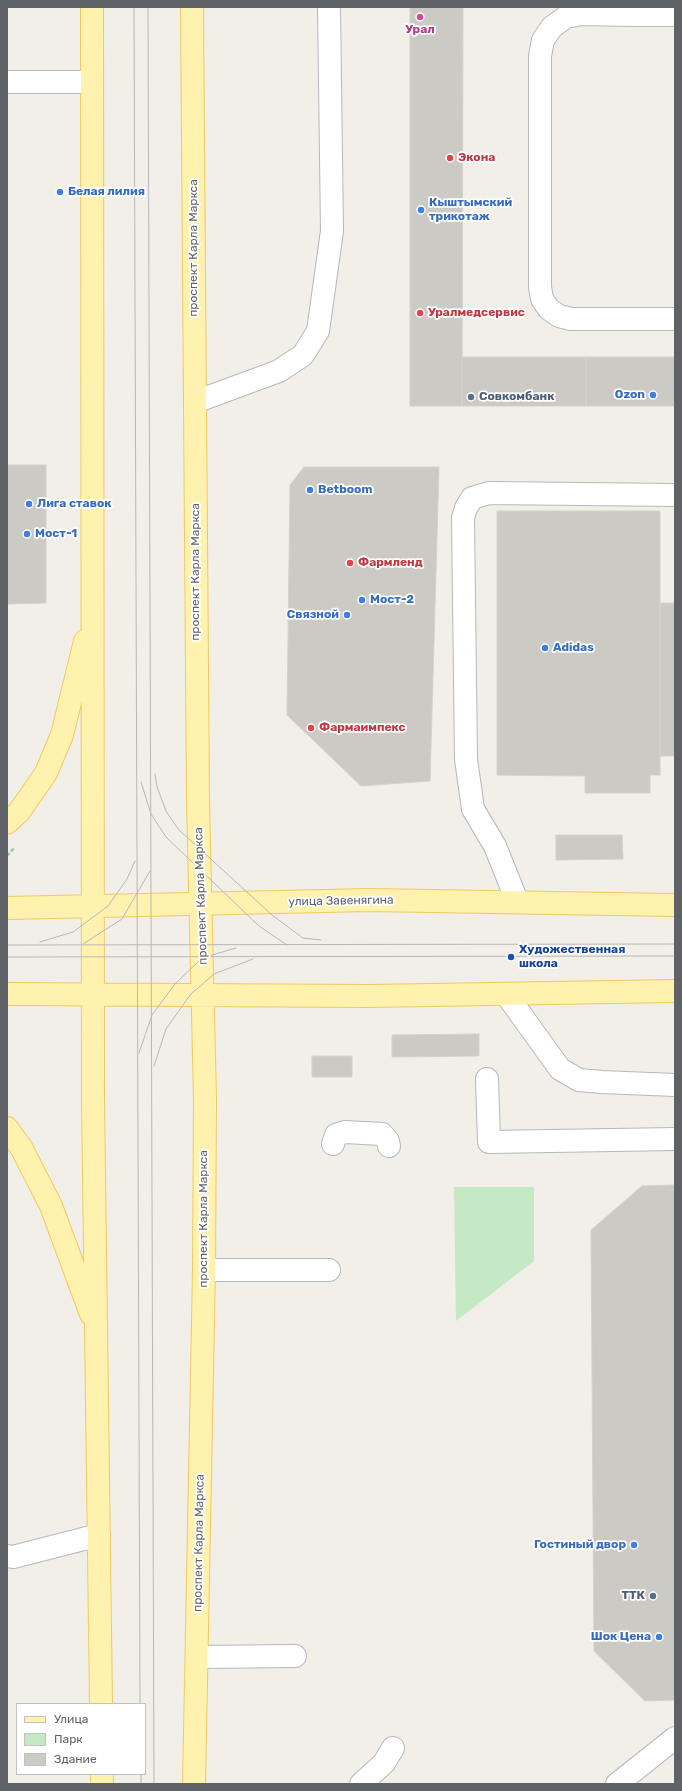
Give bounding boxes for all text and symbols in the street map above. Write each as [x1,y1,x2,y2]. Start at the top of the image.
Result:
marker: Урал [415,12,425,22]
place label: Урал [405,23,435,37]
place label: Экона [458,151,495,165]
marker: Экона [445,153,455,163]
street label: проспект Карла Маркса [187,179,201,317]
place label: Белая лилия [68,185,145,199]
marker: Белая лилия [55,187,65,197]
place label: Кыштымский трикотаж [429,196,512,224]
marker: Кыштымский трикотаж [416,205,426,215]
place label: Уралмедсервис [428,306,525,320]
marker: Уралмедсервис [415,308,425,318]
place label: Ozon [615,388,645,402]
place label: Совкомбанк [479,390,554,404]
marker: Ozon [648,390,658,400]
marker: Совкомбанк [466,392,476,402]
place label: Betboom [318,483,372,497]
marker: Betboom [305,485,315,495]
place label: Лига ставок [37,497,112,511]
marker: Лига ставок [24,499,34,509]
street label: проспект Карла Маркса [189,503,203,641]
place label: Мост-1 [35,527,77,541]
marker: Мост-1 [22,529,32,539]
place label: Фармленд [358,556,423,570]
marker: Фармленд [345,558,355,568]
place label: Мост-2 [370,593,414,607]
marker: Мост-2 [357,595,367,605]
place label: Связной [287,608,339,622]
marker: Связной [342,610,352,620]
place label: Adidas [553,641,594,655]
marker: Adidas [540,643,550,653]
place label: Фармаимпекс [319,721,406,735]
marker: Фармаимпекс [306,723,316,733]
street label: проспект Карла Маркса [191,827,211,965]
street label: улица Завенягина [288,893,394,909]
place label: Художественная школа [519,943,625,971]
marker: Художественная школа [506,952,516,962]
street label: проспект Карла Маркса [197,1150,211,1288]
street label: проспект Карла Маркса [191,1474,207,1612]
place label: Гостиный двор [534,1538,626,1552]
marker: Гостиный двор [629,1540,639,1550]
place label: ТТК [621,1589,645,1603]
marker: ТТК [648,1591,658,1601]
place label: Шок Цена [591,1630,651,1644]
marker: Шок Цена [654,1632,664,1642]
legend [16,1703,146,1775]
text: Улица [54,1712,88,1726]
text: Парк [54,1732,83,1746]
text: Здание [54,1752,97,1766]

